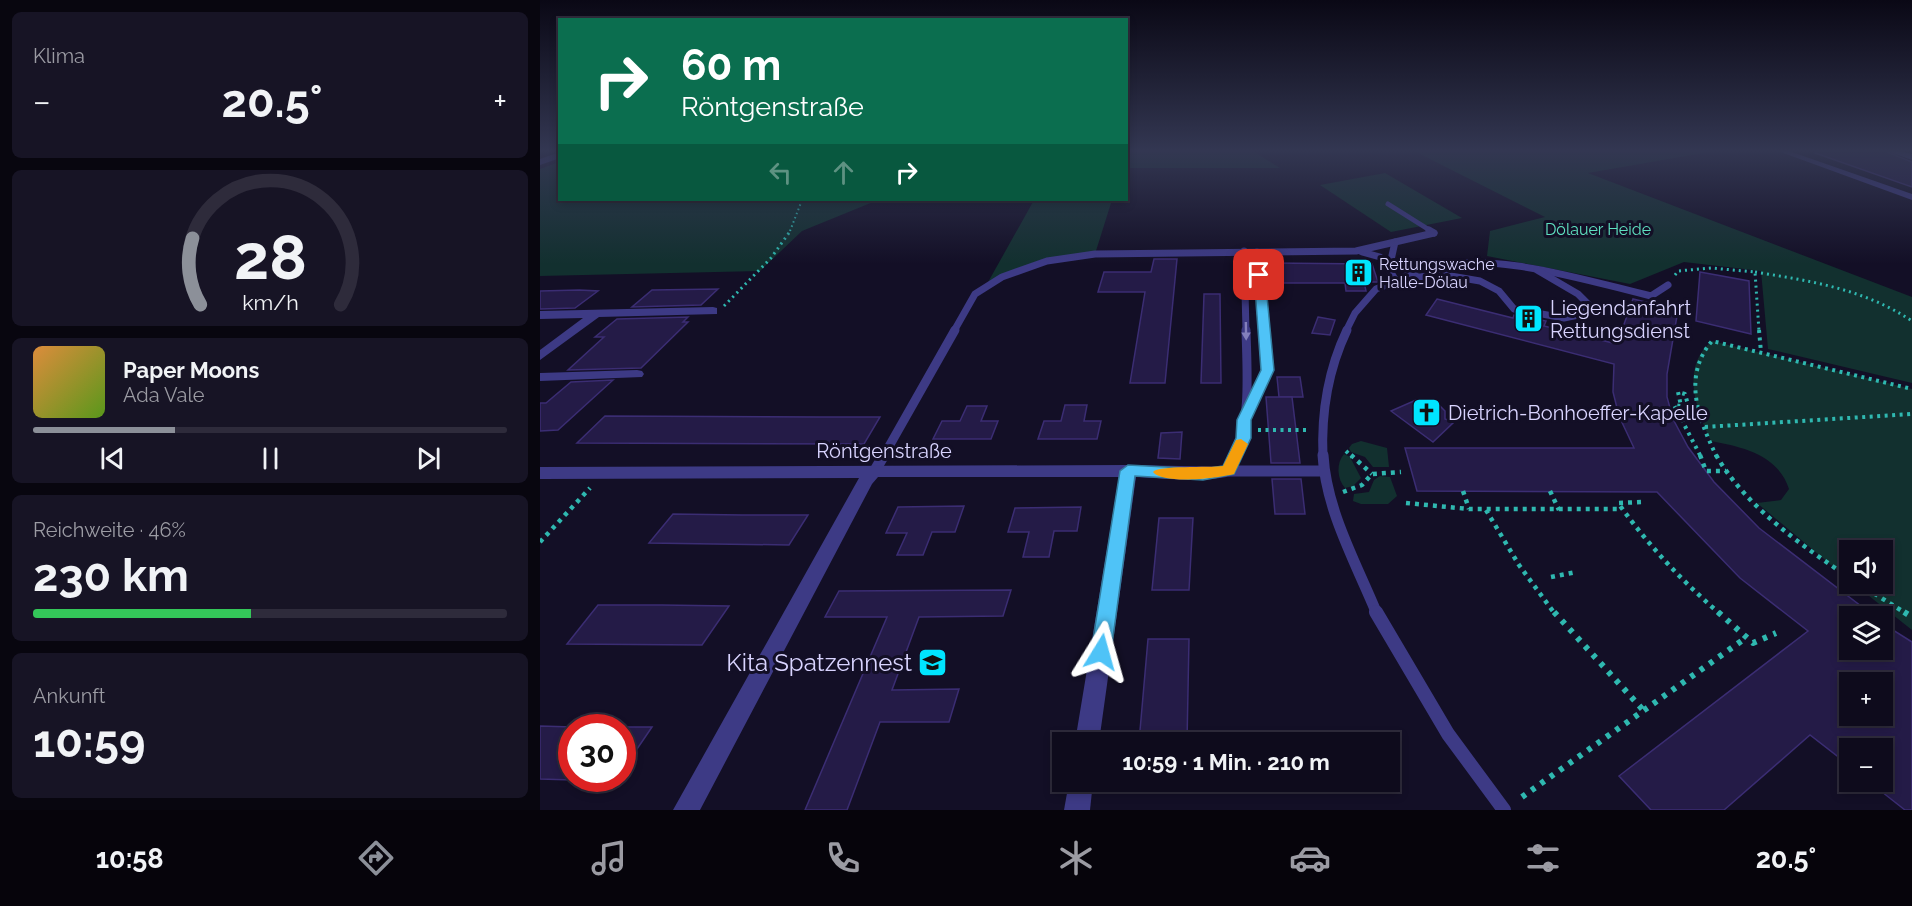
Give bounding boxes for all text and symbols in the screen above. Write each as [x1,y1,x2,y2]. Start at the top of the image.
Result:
text: 60 m [681,41,781,90]
icon: right [582,42,660,120]
text: Klima [33,44,85,68]
text: 20.5° [222,75,322,128]
text: − [33,82,51,121]
text: + [493,82,507,121]
text: Röntgenstraße [681,91,864,122]
icon: left [764,156,797,189]
icon: ahead [827,156,860,189]
icon: right [890,156,923,189]
text: 28 [234,220,306,294]
park label: Dölauer Heide [1545,220,1651,239]
pin [1233,249,1284,300]
place label: Rettungswache Halle-Dölau [1379,255,1495,292]
building icon: Rettungswache Halle-Dölau [1342,257,1374,289]
icon: arrive [1242,258,1275,291]
text: km/h [242,290,298,315]
place label: Liegendanfahrt Rettungsdienst [1550,296,1692,343]
building icon: Liegendanfahrt Rettungsdienst [1513,303,1545,335]
one-way arrow [1241,321,1251,340]
text: Paper Moons [123,357,259,383]
text: Ada Vale [123,383,205,407]
church icon: Dietrich-Bonhoeffer-Kapelle [1411,397,1443,429]
place label: Dietrich-Bonhoeffer-Kapelle [1448,401,1708,425]
street label: Röntgenstraße [816,439,952,463]
icon: previous [96,442,129,475]
icon: pause [254,442,287,475]
icon: next [412,442,445,475]
text: Reichweite · 46% [33,518,186,542]
map controls [1839,540,1893,792]
button: sound [1839,540,1893,594]
text: 230 km [33,549,189,602]
button: layers [1839,606,1893,660]
position arrow [1069,620,1133,684]
school or university icon: Kita Spatzennest [917,646,949,678]
place label: Kita Spatzennest [726,648,912,677]
button: + [1839,672,1893,726]
text: Ankunft [33,684,106,708]
speed limit sign: 30 [558,714,636,792]
text: 10:59 [33,715,145,768]
button: − [1839,738,1893,792]
text: 10:59 · 1 Min. · 210 m [1122,749,1330,775]
icon: directions [355,837,397,879]
icon: music [588,837,630,879]
icon: phone [822,837,864,879]
icon: climate [1055,837,1097,879]
icon: car [1289,837,1331,879]
icon: filters [1522,837,1564,879]
text: 10:58 [96,843,164,874]
text: 20.5° [1756,843,1816,874]

